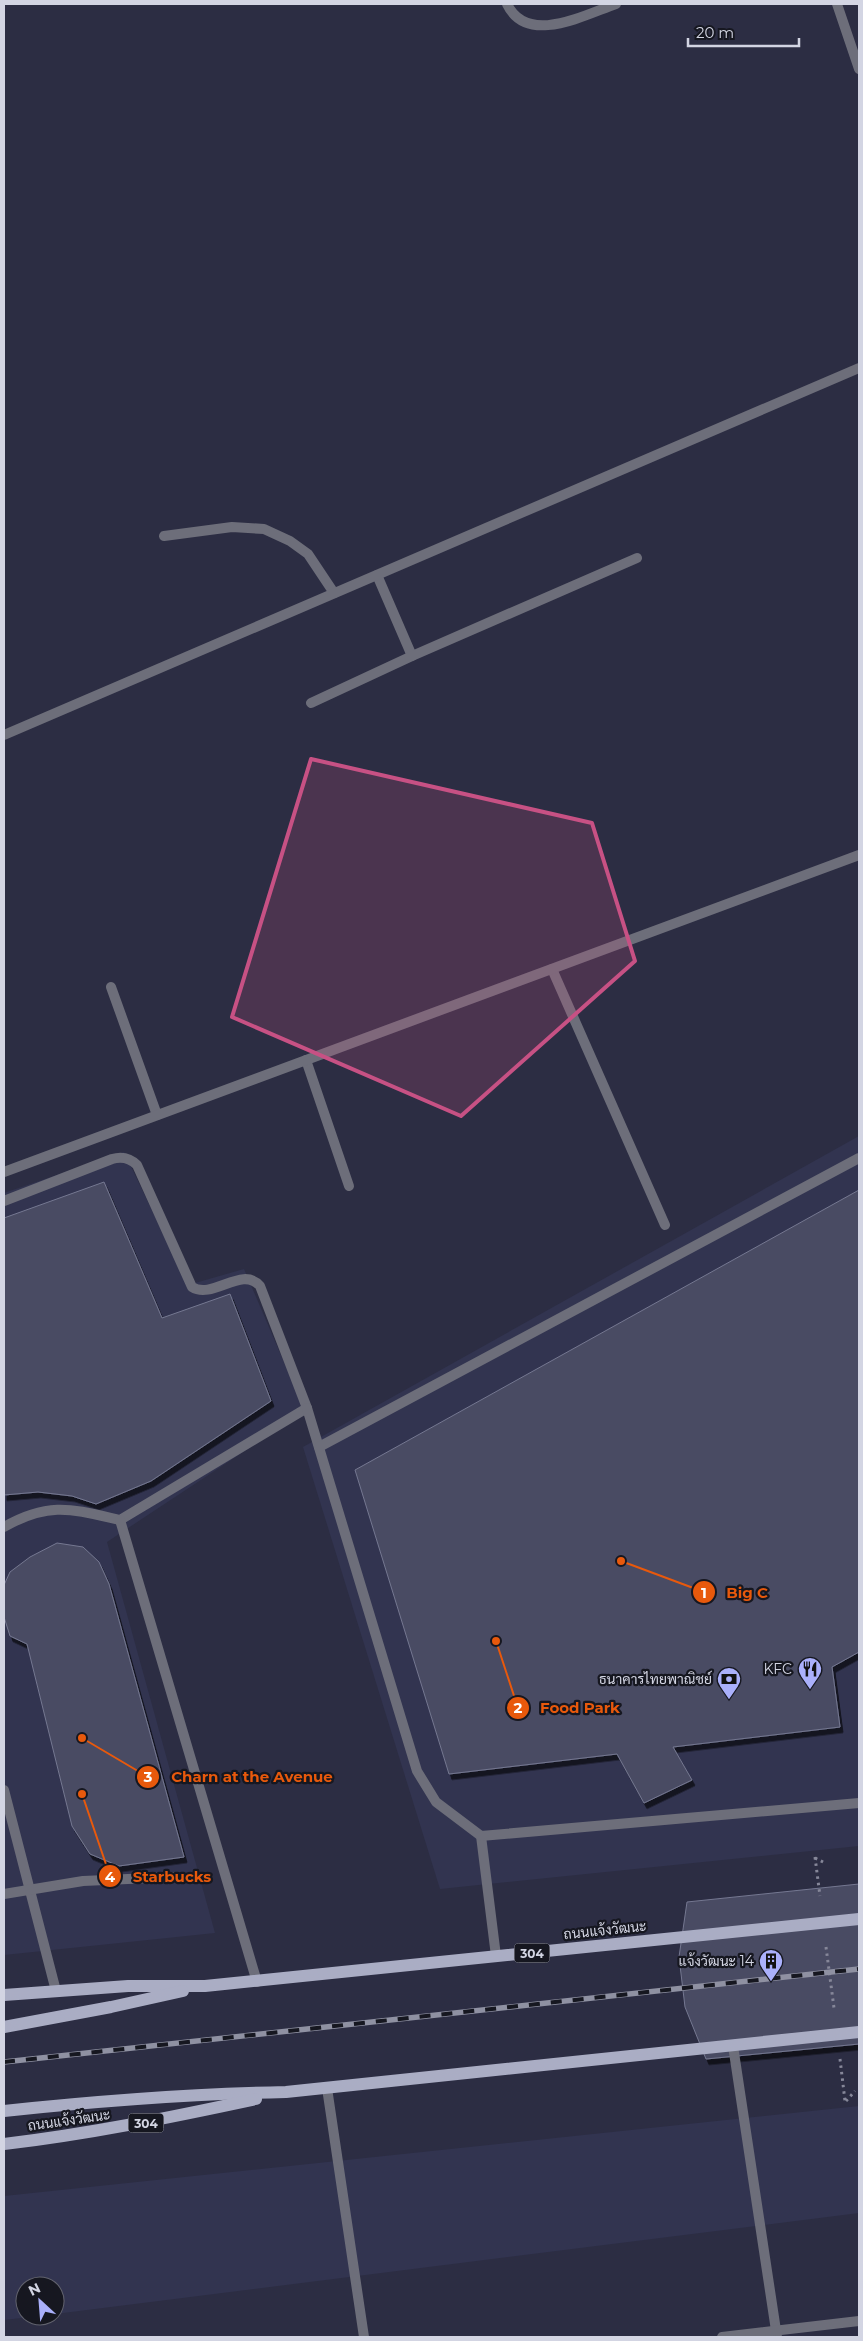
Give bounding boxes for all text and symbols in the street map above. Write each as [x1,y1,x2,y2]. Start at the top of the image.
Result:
scale bar [688,15,799,47]
text: 20 m [696,23,734,42]
callout: Big C [692,1577,778,1607]
text: 1 [701,1583,707,1602]
text: Big C [726,1583,768,1602]
restaurant icon: KFC [797,1656,823,1690]
place label: KFC [763,1660,792,1678]
bank icon: ธนาคารไทยพาณิชย์ [716,1666,742,1700]
place label: ธนาคารไทยพาณิชย์ [599,1670,712,1688]
callout: Food Park [505,1693,630,1723]
text: 2 [514,1698,523,1717]
text: Food Park [540,1698,620,1717]
callout: Charn at the Avenue [136,1762,342,1792]
text: 3 [143,1767,153,1786]
text: Charn at the Avenue [171,1767,333,1786]
callout: Starbucks [98,1861,221,1891]
text: 4 [105,1867,116,1886]
text: Starbucks [133,1867,211,1886]
street label: ถนนแจ้งวัฒนะ [563,1917,647,1943]
road number: 304 [514,1944,550,1962]
building icon: แจ้งวัฒนะ 14 [758,1948,784,1982]
place label: แจ้งวัฒนะ 14 [679,1952,755,1970]
street label: ถนนแจ้งวัฒนะ [26,2105,112,2135]
road number: 304 [128,2114,164,2132]
north arrow [15,2276,65,2326]
text: N [25,2279,43,2300]

